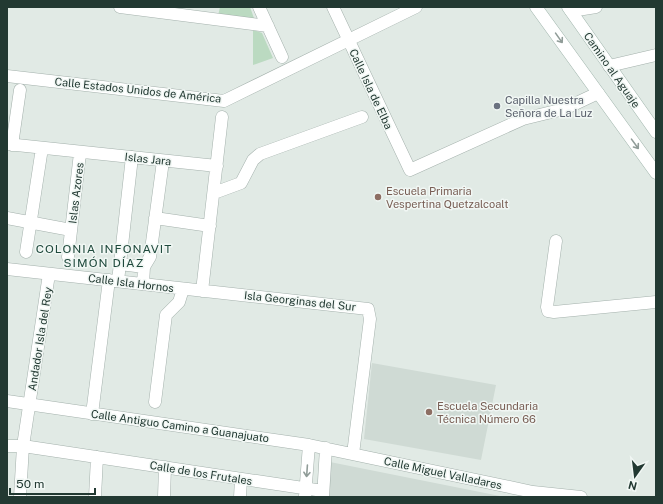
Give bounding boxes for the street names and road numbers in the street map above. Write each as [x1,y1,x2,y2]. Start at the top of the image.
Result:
street label: Camino al Aguaje [582,30,642,110]
street label: Calle Isla de Elba [347,47,395,131]
street label: Calle Estados Unidos de América [54,75,222,105]
street label: Islas Jara [124,151,172,167]
street label: Islas Azores [66,161,86,224]
street label: Calle Isla Hornos [87,272,175,294]
street label: Andador Isla del Rey [26,286,54,392]
street label: Isla Georginas del Sur [244,289,356,313]
street label: Calle Antiguo Camino a Guanajuato [90,408,270,444]
street label: Calle Miguel Valladares [383,455,503,491]
street label: Calle de los Frutales [149,459,254,487]

